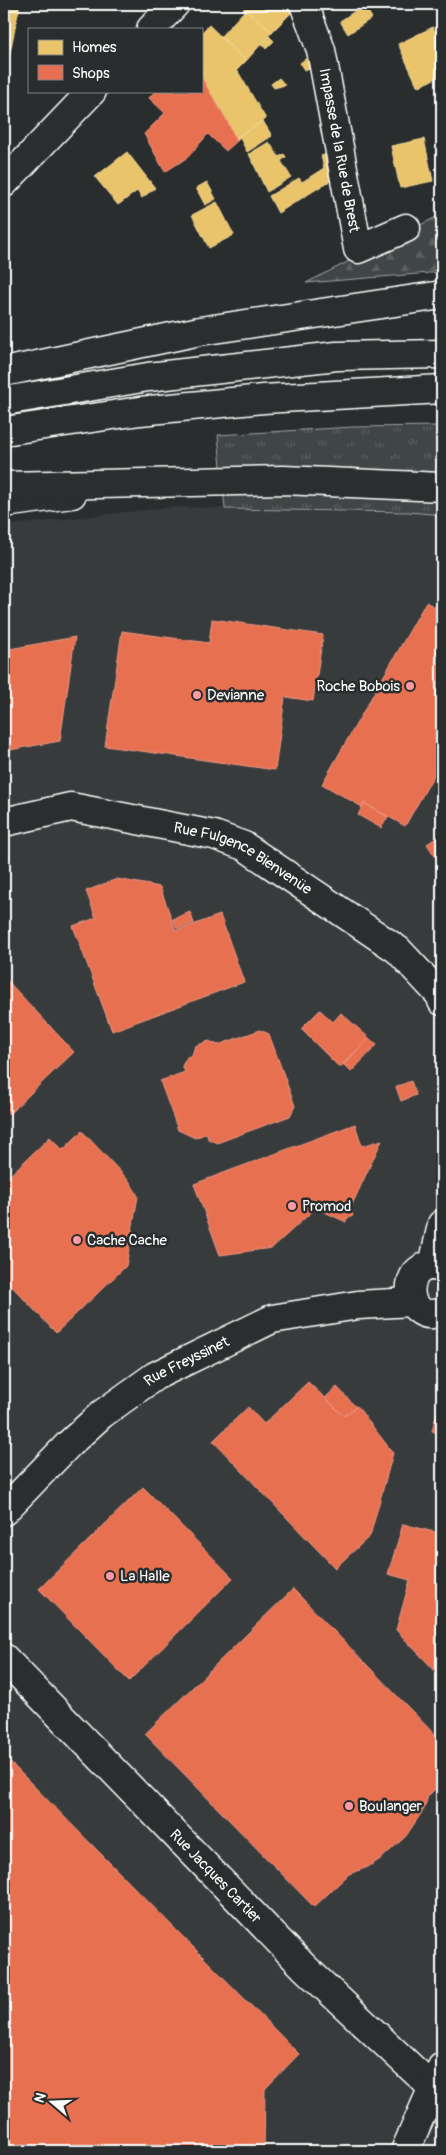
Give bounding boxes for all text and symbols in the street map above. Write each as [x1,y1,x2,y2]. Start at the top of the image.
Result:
legend [28,28,202,92]
text: Homes [72,38,117,57]
text: Shops [72,64,110,83]
street label: Impasse de la Rue de Brest [315,67,364,235]
place label: Roche Bobois [317,677,400,696]
marker: Roche Bobois [404,680,416,692]
place label: Devianne [207,686,265,705]
marker: Devianne [191,689,203,701]
street label: Rue Fulgence Bienvenüe [172,818,316,899]
place label: Promod [302,1197,351,1216]
marker: Promod [286,1200,298,1212]
place label: Cache Cache [87,1231,167,1250]
marker: Cache Cache [71,1234,83,1246]
street label: Rue Freyssinet [140,1332,233,1391]
place label: La Halle [120,1567,170,1586]
marker: La Halle [104,1570,116,1582]
place label: Boulanger [359,1797,423,1816]
marker: Boulanger [343,1800,355,1812]
street label: Rue Jacques Cartier [165,1825,266,1928]
north arrow [28,2078,78,2128]
text: N [31,2091,50,2105]

